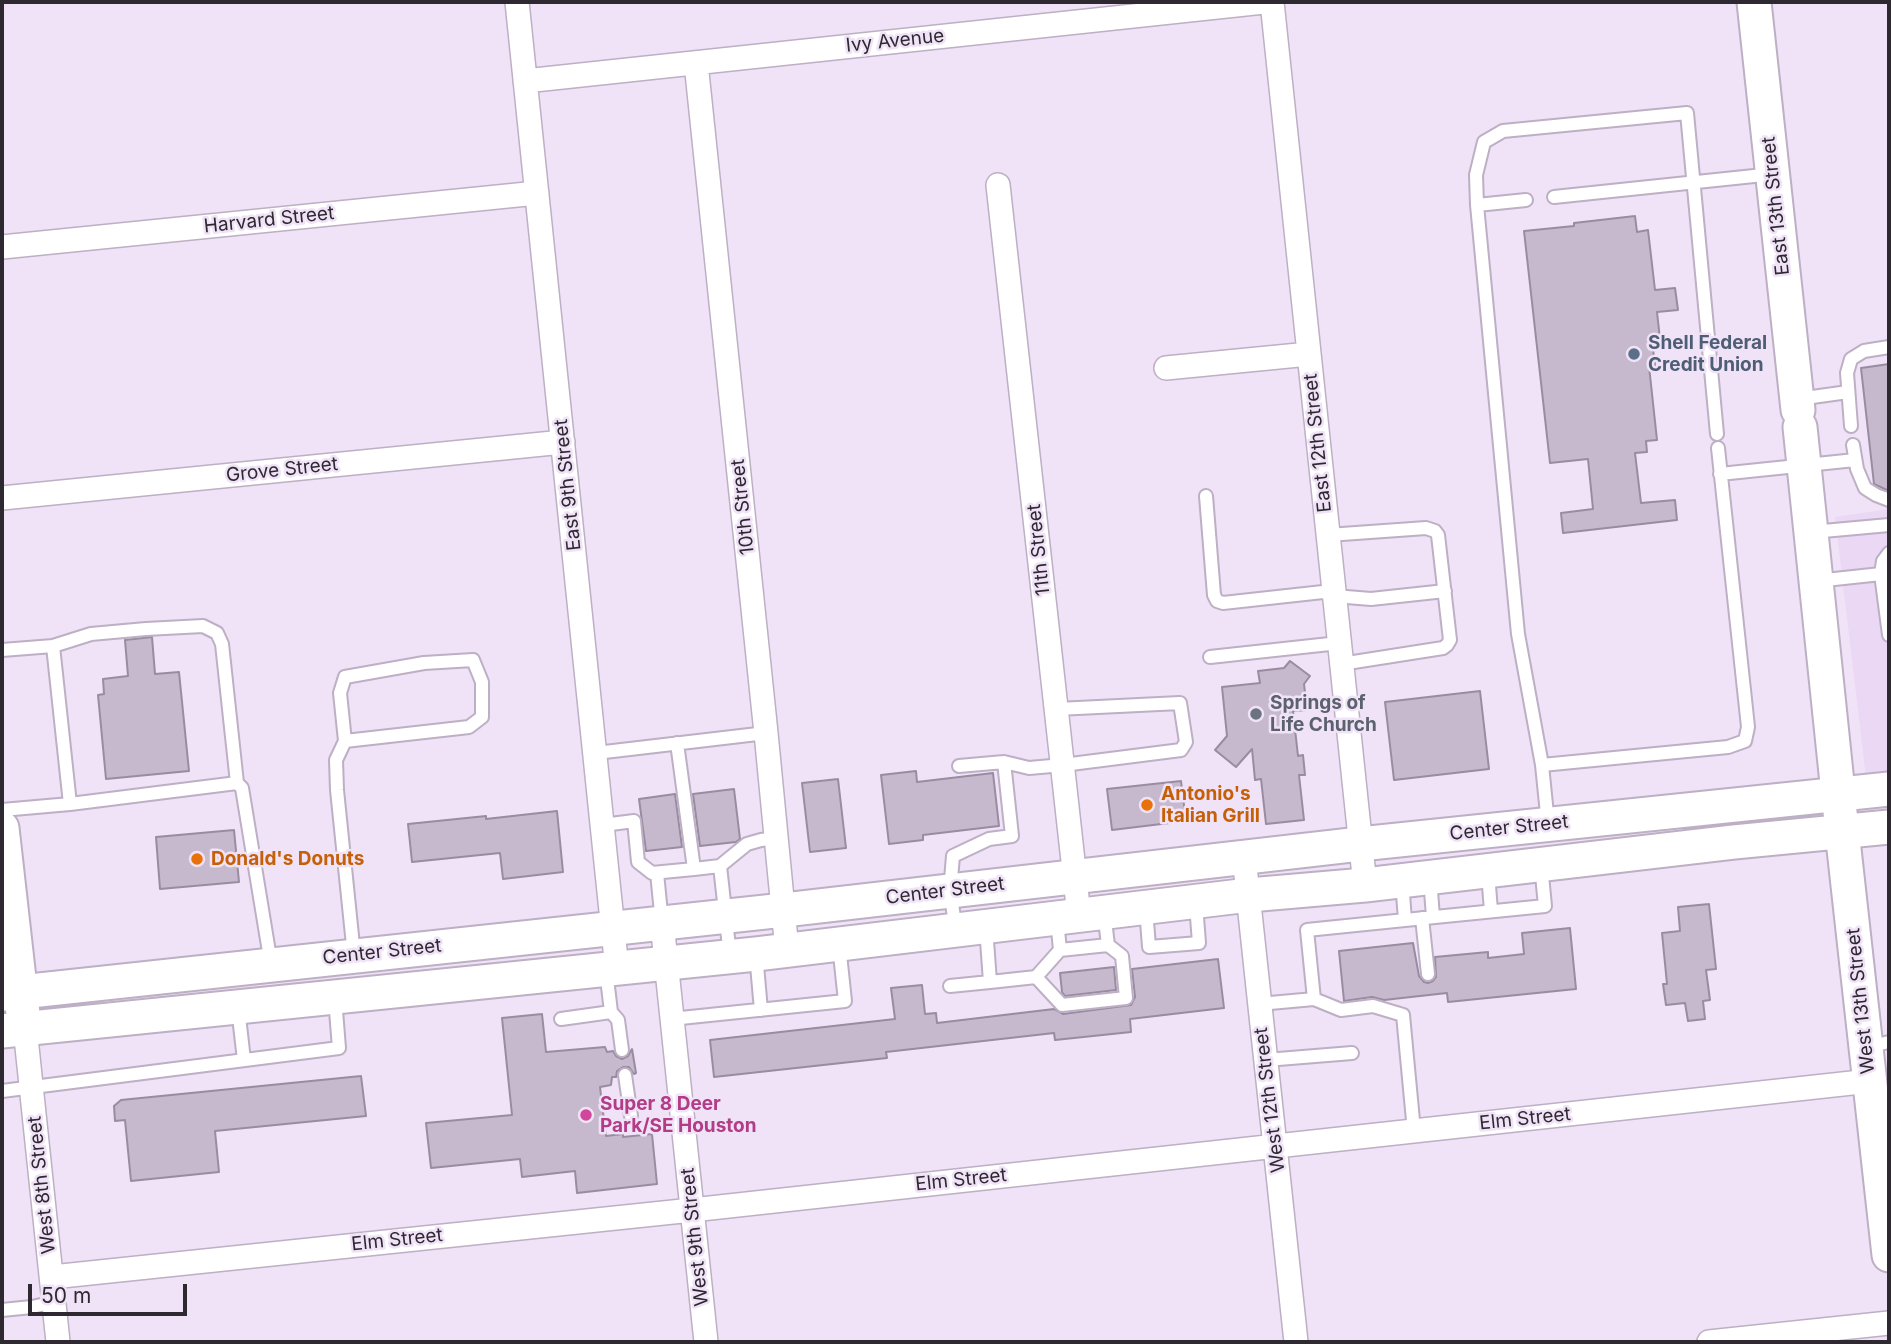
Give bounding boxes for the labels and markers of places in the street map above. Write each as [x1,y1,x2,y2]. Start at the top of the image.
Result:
place label: Shell Federal Credit Union [1648,332,1767,376]
marker: Shell Federal Credit Union [1626,346,1642,362]
place label: Springs of Life Church [1270,692,1377,736]
marker: Springs of Life Church [1248,706,1264,722]
place label: Antonio's Italian Grill [1161,783,1260,827]
marker: Antonio's Italian Grill [1139,797,1155,813]
place label: Donald's Donuts [211,848,364,870]
marker: Donald's Donuts [189,851,205,867]
place label: Super 8 Deer Park/SE Houston [600,1093,757,1137]
marker: Super 8 Deer Park/SE Houston [578,1107,594,1123]

